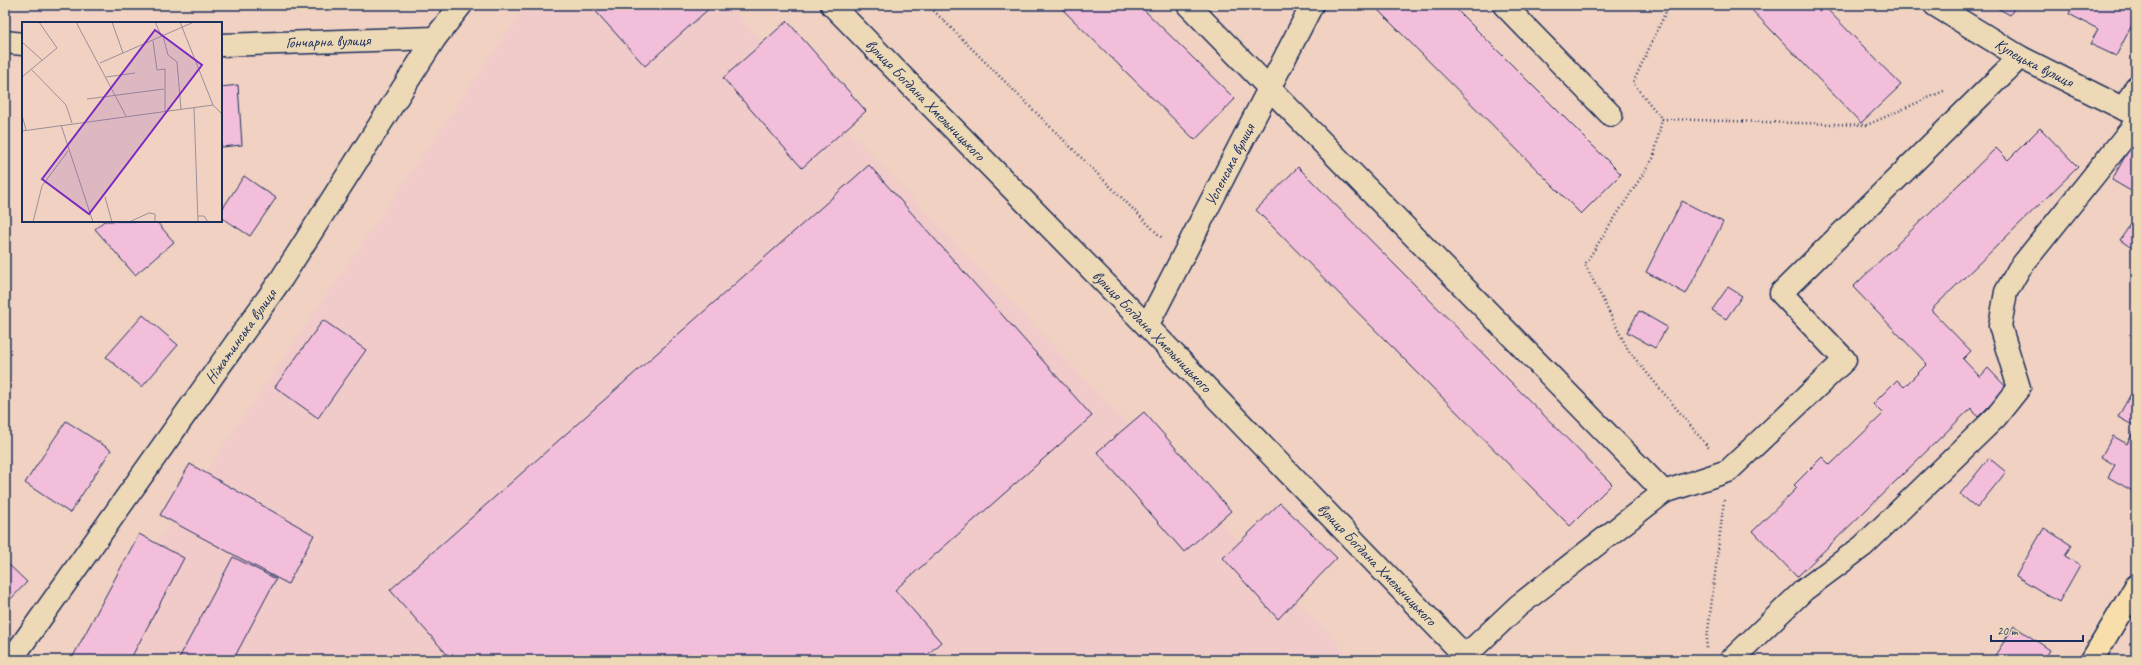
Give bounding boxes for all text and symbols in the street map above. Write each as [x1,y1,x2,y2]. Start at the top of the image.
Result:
inset map [22,22,222,222]
street label: Гончарна вулиця [285,30,372,53]
street label: Купецька вулиця [1991,34,2078,93]
street label: вулиця Богдана Хмельницького [861,35,990,166]
street label: Успенська вулиця [1200,120,1260,210]
street label: вулиця Богдана Хмельницького [1088,266,1217,398]
street label: Ніжатинська вулиця [200,284,282,387]
street label: вулиця Богдана Хмельницького [1313,499,1442,631]
scale bar [1991,617,2083,643]
text: 20 m [1997,623,2019,639]

